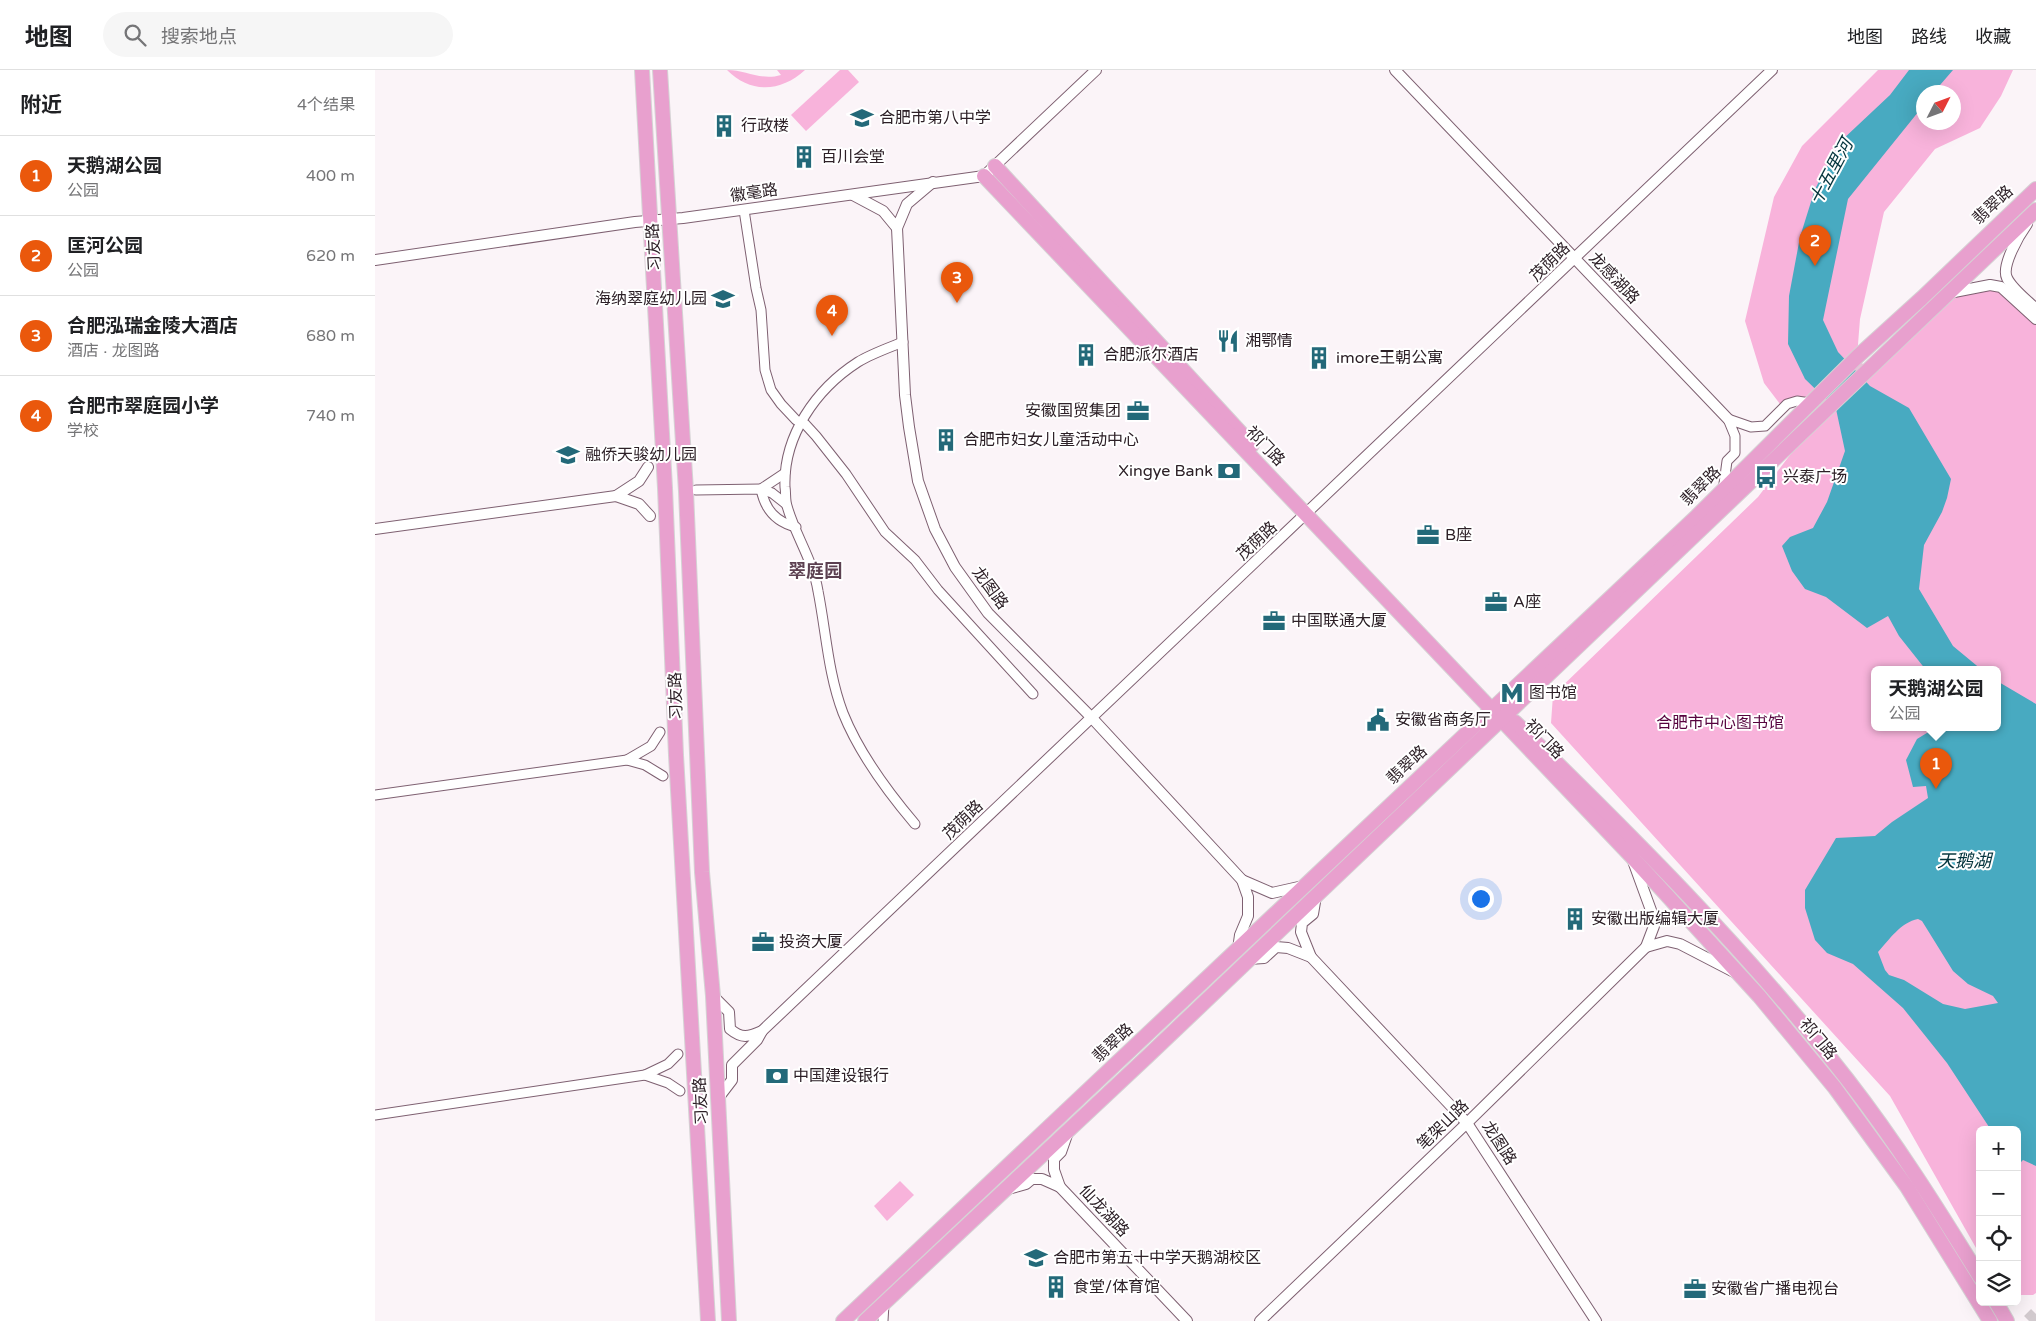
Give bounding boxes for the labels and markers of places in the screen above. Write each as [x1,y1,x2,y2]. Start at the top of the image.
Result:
school or university icon: 合肥市第八中学 [849,105,875,131]
place label: 合肥市第八中学 [879,108,991,128]
building icon: 行政楼 [711,113,737,139]
place label: 行政楼 [741,116,789,136]
building icon: 百川会堂 [791,144,817,170]
place label: 百川会堂 [821,147,885,167]
pin: 2 [1799,225,1831,266]
pin: 3 [941,262,973,303]
school or university icon: 海纳翠庭幼儿园 [710,286,736,312]
place label: 海纳翠庭幼儿园 [595,289,707,309]
pin: 4 [816,295,848,336]
restaurant icon: 湘鄂情 [1215,328,1241,354]
place label: 湘鄂情 [1245,331,1293,351]
building icon: 合肥派尔酒店 [1073,342,1099,368]
place label: 合肥派尔酒店 [1103,345,1199,365]
building icon: imore王朝公寓 [1306,345,1332,371]
place label: imore王朝公寓 [1336,348,1443,368]
office icon: 安徽国贸集团 [1125,398,1151,424]
place label: 安徽国贸集团 [1025,401,1121,421]
building icon: 合肥市妇女儿童活动中心 [933,427,959,453]
place label: 合肥市妇女儿童活动中心 [963,430,1139,450]
school or university icon: 融侨天骏幼儿园 [555,442,581,468]
place label: 融侨天骏幼儿园 [585,445,697,465]
bank icon: Xingye Bank [1216,458,1242,484]
place label: Xingye Bank [1118,461,1213,481]
bus stop icon: 兴泰广场 [1753,464,1779,490]
place label: 兴泰广场 [1783,467,1847,487]
office icon: B座 [1415,522,1441,548]
place label: B座 [1445,525,1472,545]
office icon: A座 [1483,589,1509,615]
place label: A座 [1513,592,1541,612]
office icon: 中国联通大厦 [1261,608,1287,634]
place label: 中国联通大厦 [1291,611,1387,631]
metro station icon: 图书馆 [1499,680,1525,706]
place label: 图书馆 [1529,683,1577,703]
public building icon: 安徽省商务厅 [1365,707,1391,733]
place label: 安徽省商务厅 [1395,710,1491,730]
pin: 1 [1920,748,1952,789]
building icon: 安徽出版编辑大厦 [1562,906,1588,932]
place label: 安徽出版编辑大厦 [1591,909,1719,929]
office icon: 投资大厦 [750,929,776,955]
place label: 投资大厦 [779,932,843,952]
bank icon: 中国建设银行 [764,1063,790,1089]
place label: 中国建设银行 [793,1066,889,1086]
school or university icon: 合肥市第五十中学天鹅湖校区 [1023,1245,1049,1271]
place label: 合肥市第五十中学天鹅湖校区 [1053,1248,1261,1268]
building icon: 食堂/体育馆 [1043,1274,1069,1300]
office icon: 安徽省广播电视台 [1682,1276,1708,1302]
place label: 食堂/体育馆 [1073,1277,1160,1297]
place label: 安徽省广播电视台 [1711,1279,1839,1299]

